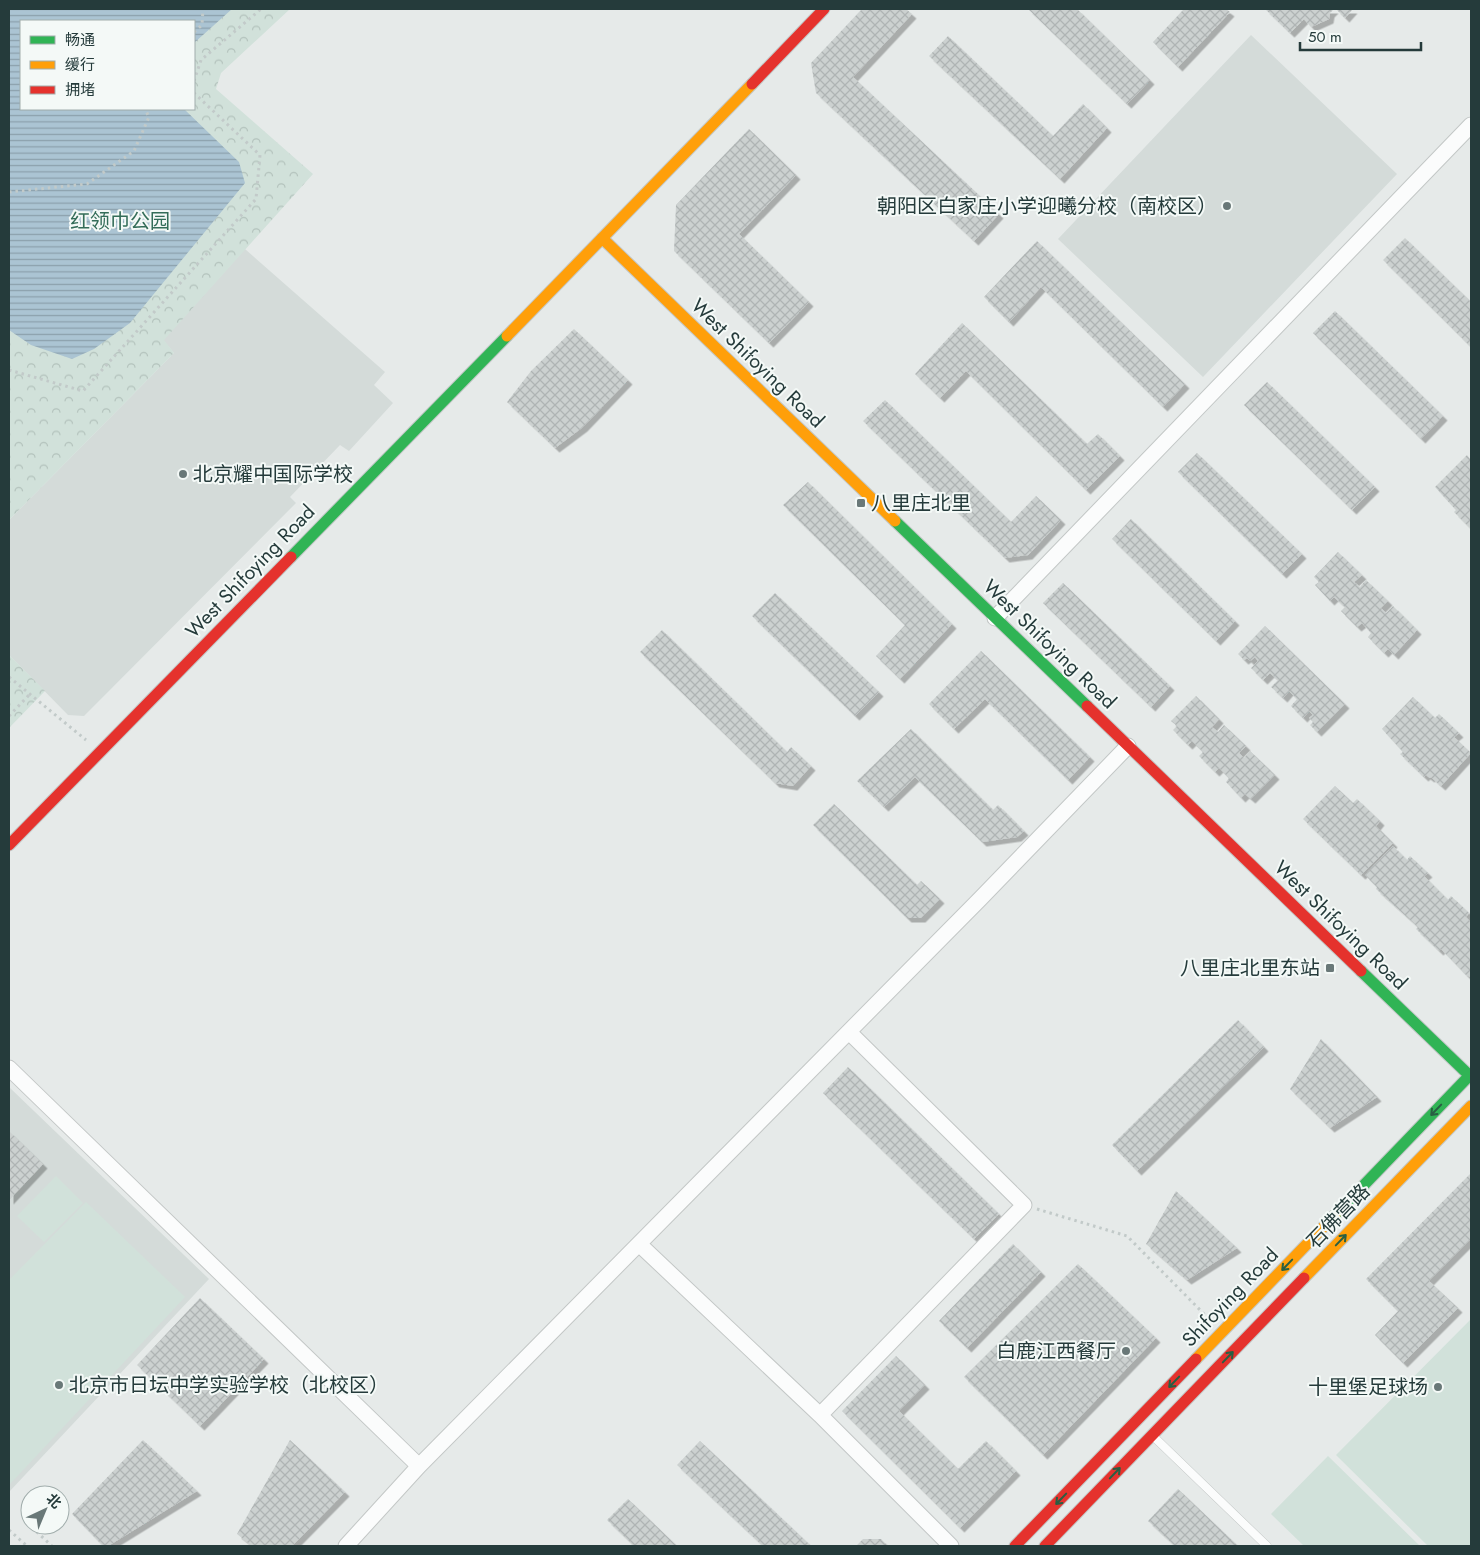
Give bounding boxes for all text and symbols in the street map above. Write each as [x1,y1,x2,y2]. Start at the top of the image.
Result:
legend [20,20,195,110]
scale bar [1300,20,1421,52]
text: 50 m [1308,26,1342,48]
text: 畅通 [65,29,95,51]
text: 缓行 [65,54,95,76]
text: 拥堵 [65,79,95,101]
place label: 朝阳区白家庄小学迎曦分校（南校区） [877,192,1217,221]
marker: 朝阳区白家庄小学迎曦分校（南校区） [1221,200,1233,212]
park label: 红领巾公园 [70,207,170,236]
street label: West Shifoying Road [684,292,831,435]
place label: 北京耀中国际学校 [193,460,353,489]
marker: 北京耀中国际学校 [177,468,189,480]
place label: 八里庄北里 [871,489,971,518]
marker: 八里庄北里 [855,497,867,509]
street label: West Shifoying Road [179,498,322,645]
street label: West Shifoying Road [976,573,1123,716]
street label: West Shifoying Road [1267,854,1414,997]
place label: 八里庄北里东站 [1180,954,1320,983]
marker: 八里庄北里东站 [1324,962,1336,974]
one-way arrow [1430,1104,1442,1117]
street label: 石佛营路 [1300,1178,1377,1255]
one-way arrow [1335,1234,1347,1246]
street label: Shifoying Road [1175,1241,1285,1353]
one-way arrow [1281,1259,1293,1271]
place label: 白鹿江西餐厅 [996,1337,1116,1366]
marker: 白鹿江西餐厅 [1120,1345,1132,1357]
one-way arrow [1222,1350,1234,1363]
place label: 北京市日坛中学实验学校（北校区） [69,1371,389,1400]
place label: 十里堡足球场 [1308,1373,1428,1402]
one-way arrow [1168,1376,1180,1388]
marker: 北京市日坛中学实验学校（北校区） [53,1379,65,1391]
marker: 十里堡足球场 [1432,1381,1444,1393]
one-way arrow [1109,1467,1121,1480]
north arrow [20,1485,70,1535]
text: 北 [42,1489,66,1513]
one-way arrow [1055,1493,1067,1505]

